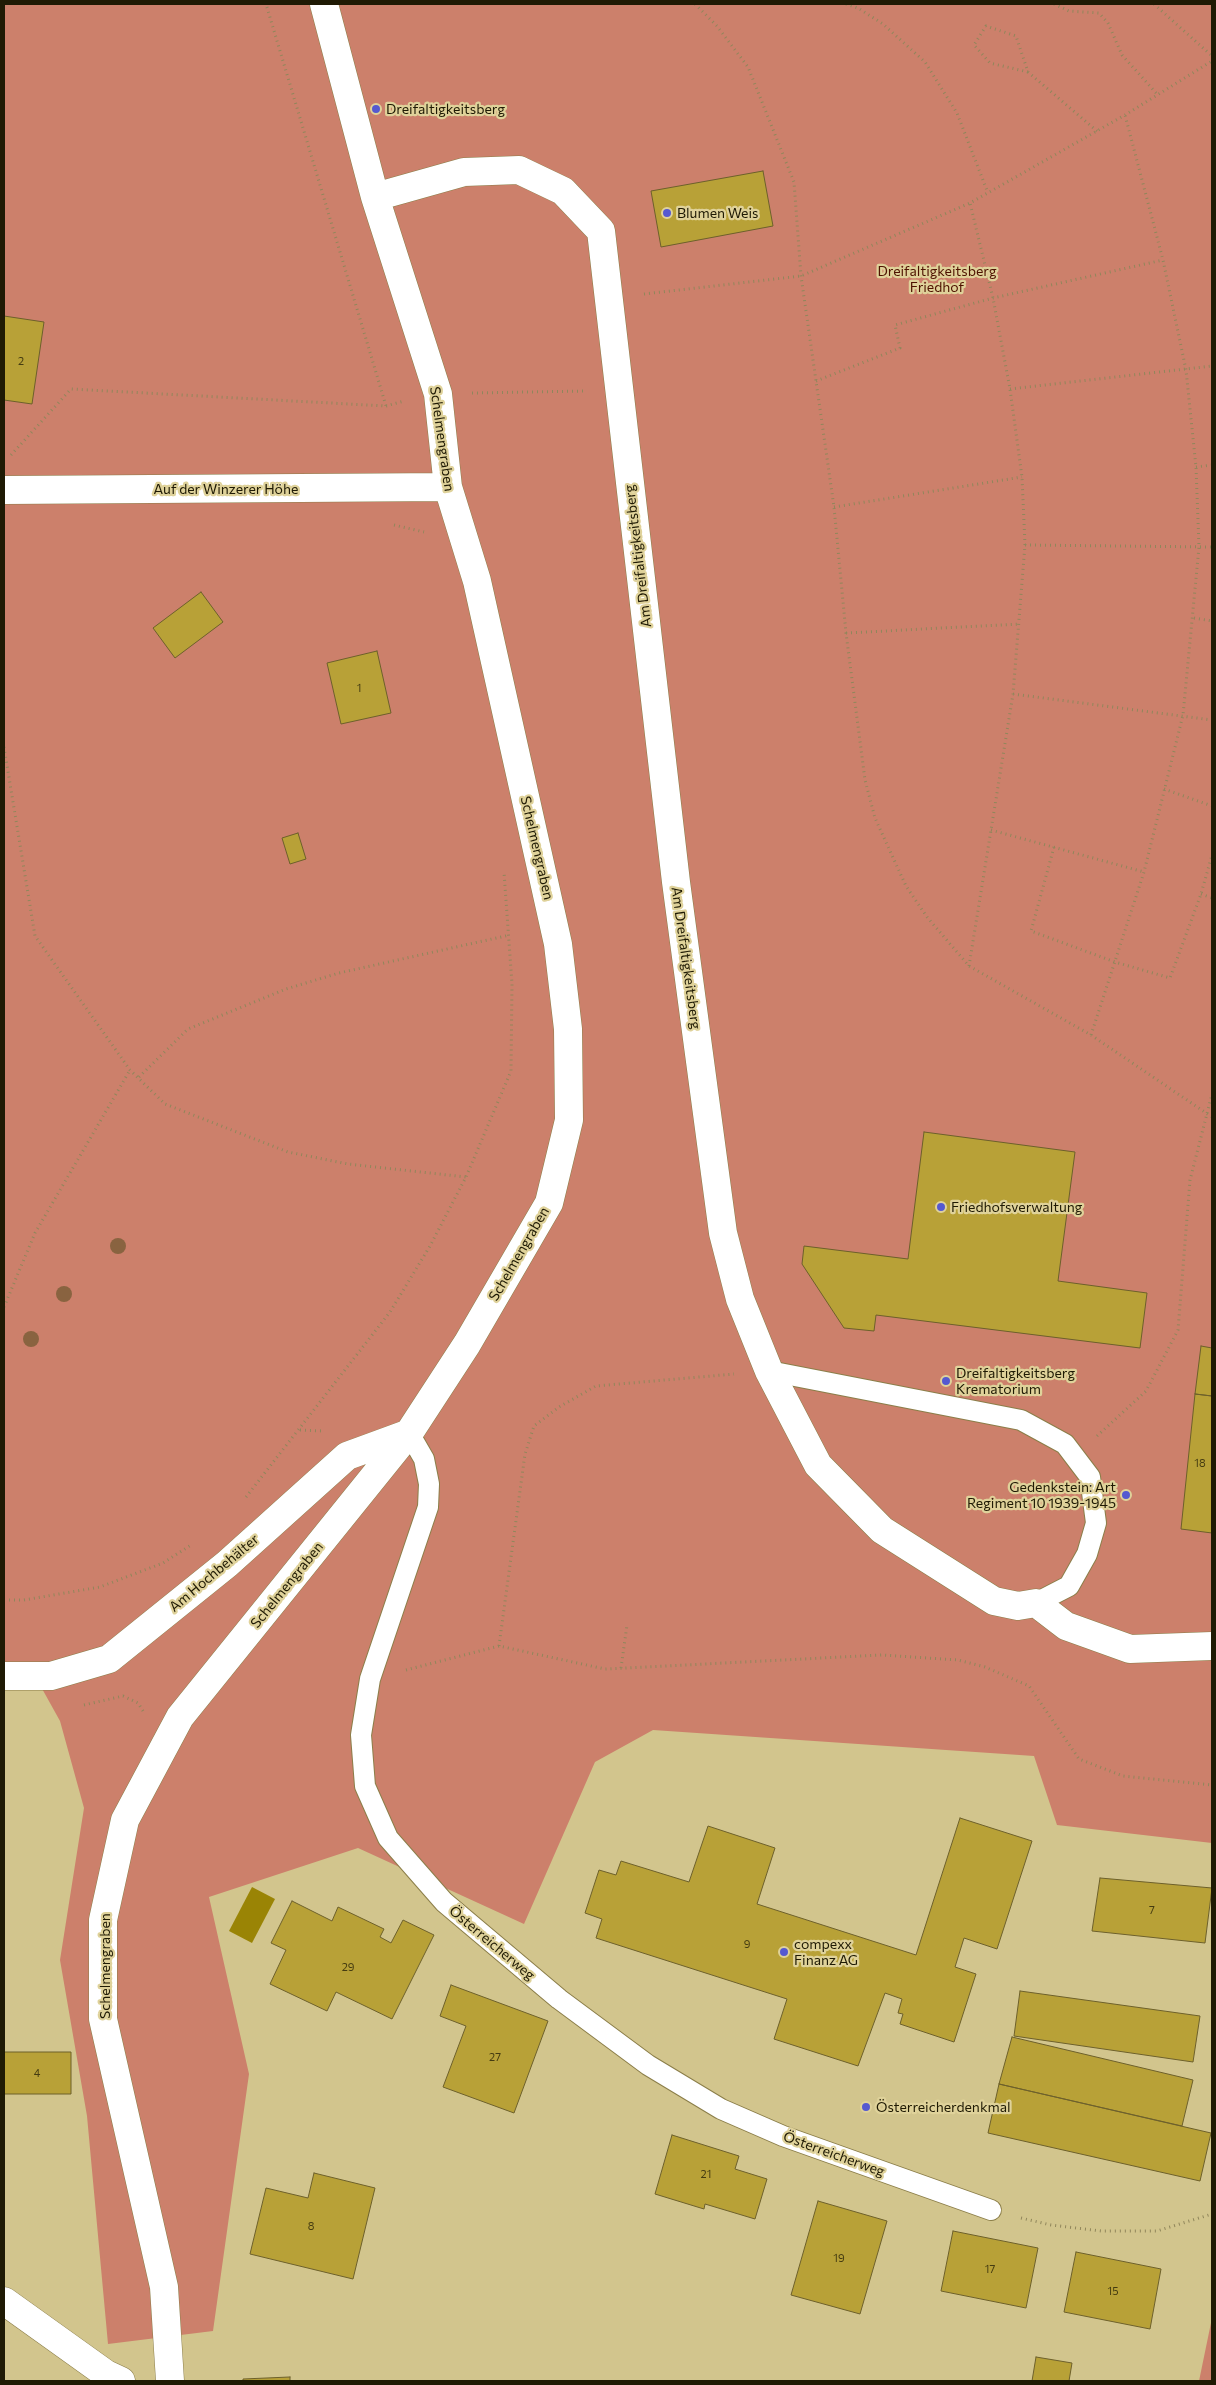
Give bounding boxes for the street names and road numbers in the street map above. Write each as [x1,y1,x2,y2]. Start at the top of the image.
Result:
street label: Schelmengraben [426,385,458,493]
street label: Auf der Winzerer Höhe [154,481,298,497]
street label: Am Dreifaltigkeitsberg [621,484,655,628]
street label: Schelmengraben [517,795,557,901]
street label: Am Dreifaltigkeitsberg [668,886,704,1030]
street label: Schelmengraben [485,1204,553,1304]
street label: Am Hochbehälter [166,1531,262,1615]
street label: Schelmengraben [247,1539,327,1631]
street label: Österreicherweg [446,1902,538,1984]
street label: Schelmengraben [97,1913,113,2019]
street label: Österreicherweg [781,2128,887,2180]

